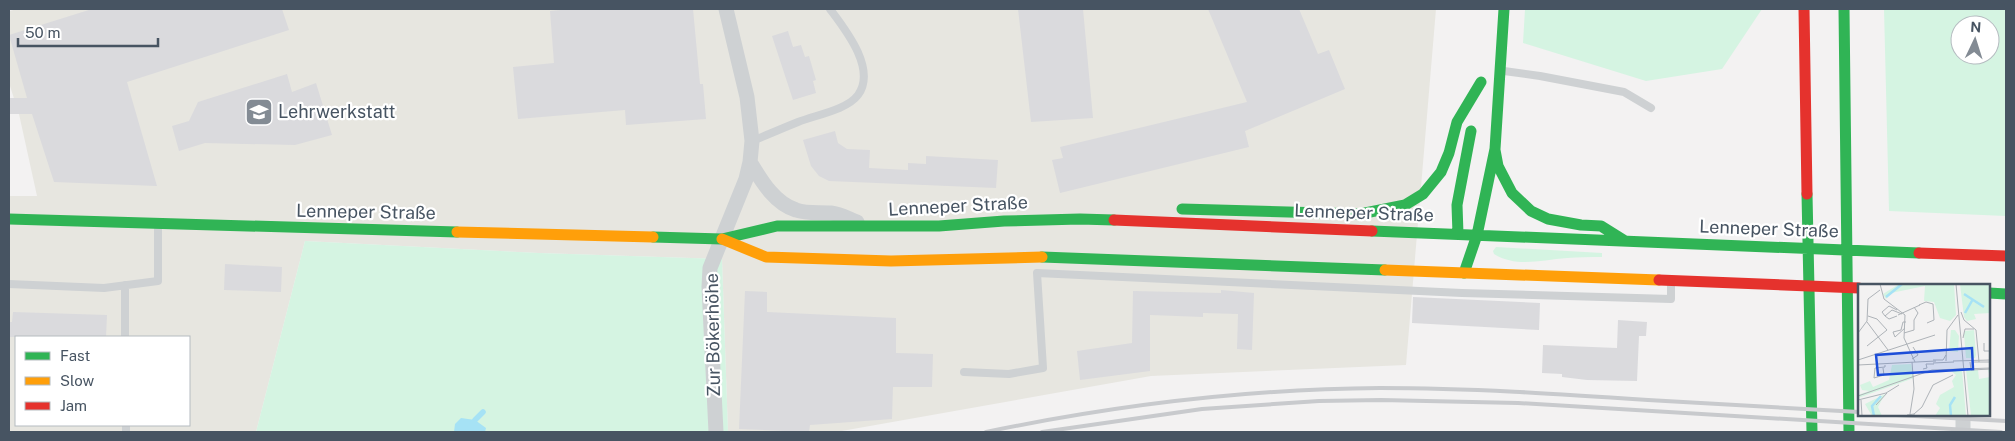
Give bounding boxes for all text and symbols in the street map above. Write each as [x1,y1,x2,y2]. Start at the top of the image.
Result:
scale bar [18,15,158,47]
north arrow [1950,15,2000,65]
text: N [1970,19,1982,35]
text: 50 m [25,24,60,41]
school or university icon: Lehrwerkstatt [244,97,274,127]
place label: Lehrwerkstatt [278,101,395,122]
street label: Lenneper Straße [888,191,1028,220]
street label: Lenneper Straße [296,200,436,223]
street label: Lenneper Straße [1294,200,1434,225]
street label: Lenneper Straße [1699,216,1839,241]
street label: Zur Bökerhöhe [701,273,724,397]
inset map [1858,284,1990,416]
legend [15,336,190,426]
text: Fast [60,347,90,364]
text: Slow [60,372,95,389]
text: Jam [60,397,87,414]

